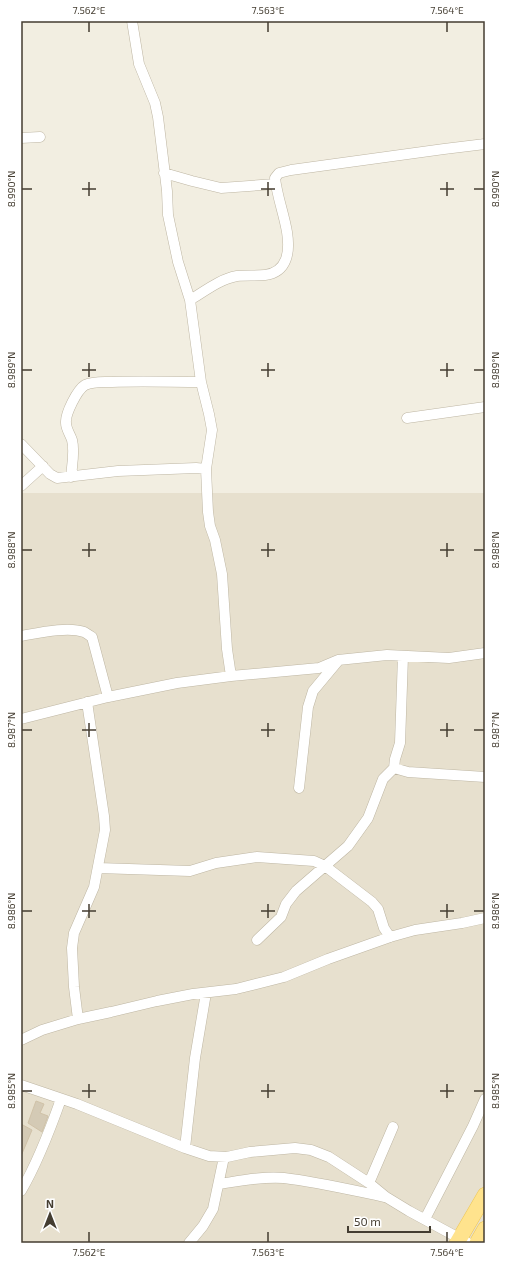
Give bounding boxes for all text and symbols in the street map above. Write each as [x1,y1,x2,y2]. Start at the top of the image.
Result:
text: 7.562°E [73,4,106,16]
text: 7.563°E [252,4,285,16]
text: 7.564°E [430,4,464,16]
text: 8.990°N [5,171,17,207]
text: 8.990°N [489,171,501,207]
text: 8.989°N [5,352,17,388]
text: 8.989°N [489,352,501,388]
text: 8.988°N [5,532,17,568]
text: 8.988°N [489,532,501,568]
text: 8.987°N [5,712,17,748]
text: 8.987°N [489,712,501,748]
text: 8.986°N [5,893,17,929]
text: 8.986°N [489,893,501,929]
text: 8.985°N [5,1073,17,1109]
text: 8.985°N [489,1073,501,1109]
north arrow [30,1194,70,1234]
text: N [46,1197,54,1210]
scale bar [348,1208,430,1234]
text: 50 m [354,1214,381,1228]
text: 7.562°E [73,1246,106,1258]
text: 7.563°E [252,1246,285,1258]
text: 7.564°E [430,1246,464,1258]

